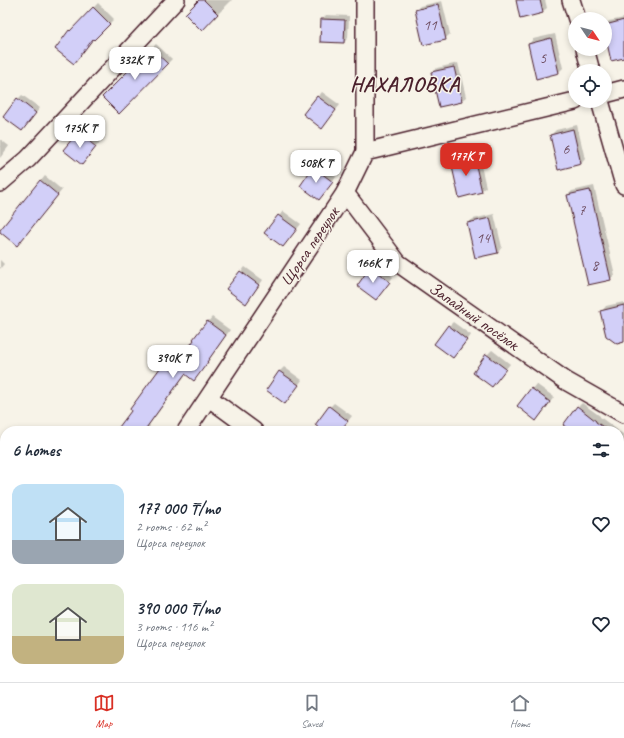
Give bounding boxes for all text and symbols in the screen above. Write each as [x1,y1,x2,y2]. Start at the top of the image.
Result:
north arrow [568,12,612,56]
map controls [568,12,612,108]
house number: 11 [423,16,438,35]
pin: 332K ₸ [102,47,168,81]
house number: 5 [540,49,548,68]
text: 332K ₸ [118,52,152,68]
button: locate [568,64,612,108]
district label: НАХАЛОВКА [350,71,460,97]
pin: 175K ₸ [47,115,113,149]
text: 175K ₸ [63,120,97,136]
house number: 6 [563,140,571,159]
pin: 177K ₸ [433,143,499,177]
text: 177K ₸ [449,148,483,164]
pin: 508K ₸ [283,150,349,184]
text: 508K ₸ [299,155,333,171]
street label: Щорса переулок [276,201,345,289]
house number: 7 [579,201,587,220]
house number: 14 [476,229,491,248]
pin: 166K ₸ [340,250,406,284]
text: 166K ₸ [356,255,390,271]
house number: 8 [592,256,600,275]
street label: Западный посёлок [425,277,524,356]
pin: 390K ₸ [140,345,206,379]
text: 390K ₸ [156,350,190,366]
icon: filters [590,439,612,461]
text: 6 homes [12,440,60,461]
text: 177 000 ₸/mo [136,498,220,519]
icon: home [44,500,92,548]
icon: heart [590,513,612,535]
text: 2 rooms · 62 m² [136,519,206,535]
text: Щорса переулок [136,535,205,551]
text: 390 000 ₸/mo [136,598,220,619]
icon: home [44,600,92,648]
icon: heart [590,613,612,635]
text: 3 rooms · 116 m² [136,619,212,635]
text: Щорса переулок [136,635,205,651]
tab: Map [93,692,115,730]
tab: Saved [301,692,323,730]
tab: Home [509,692,531,730]

